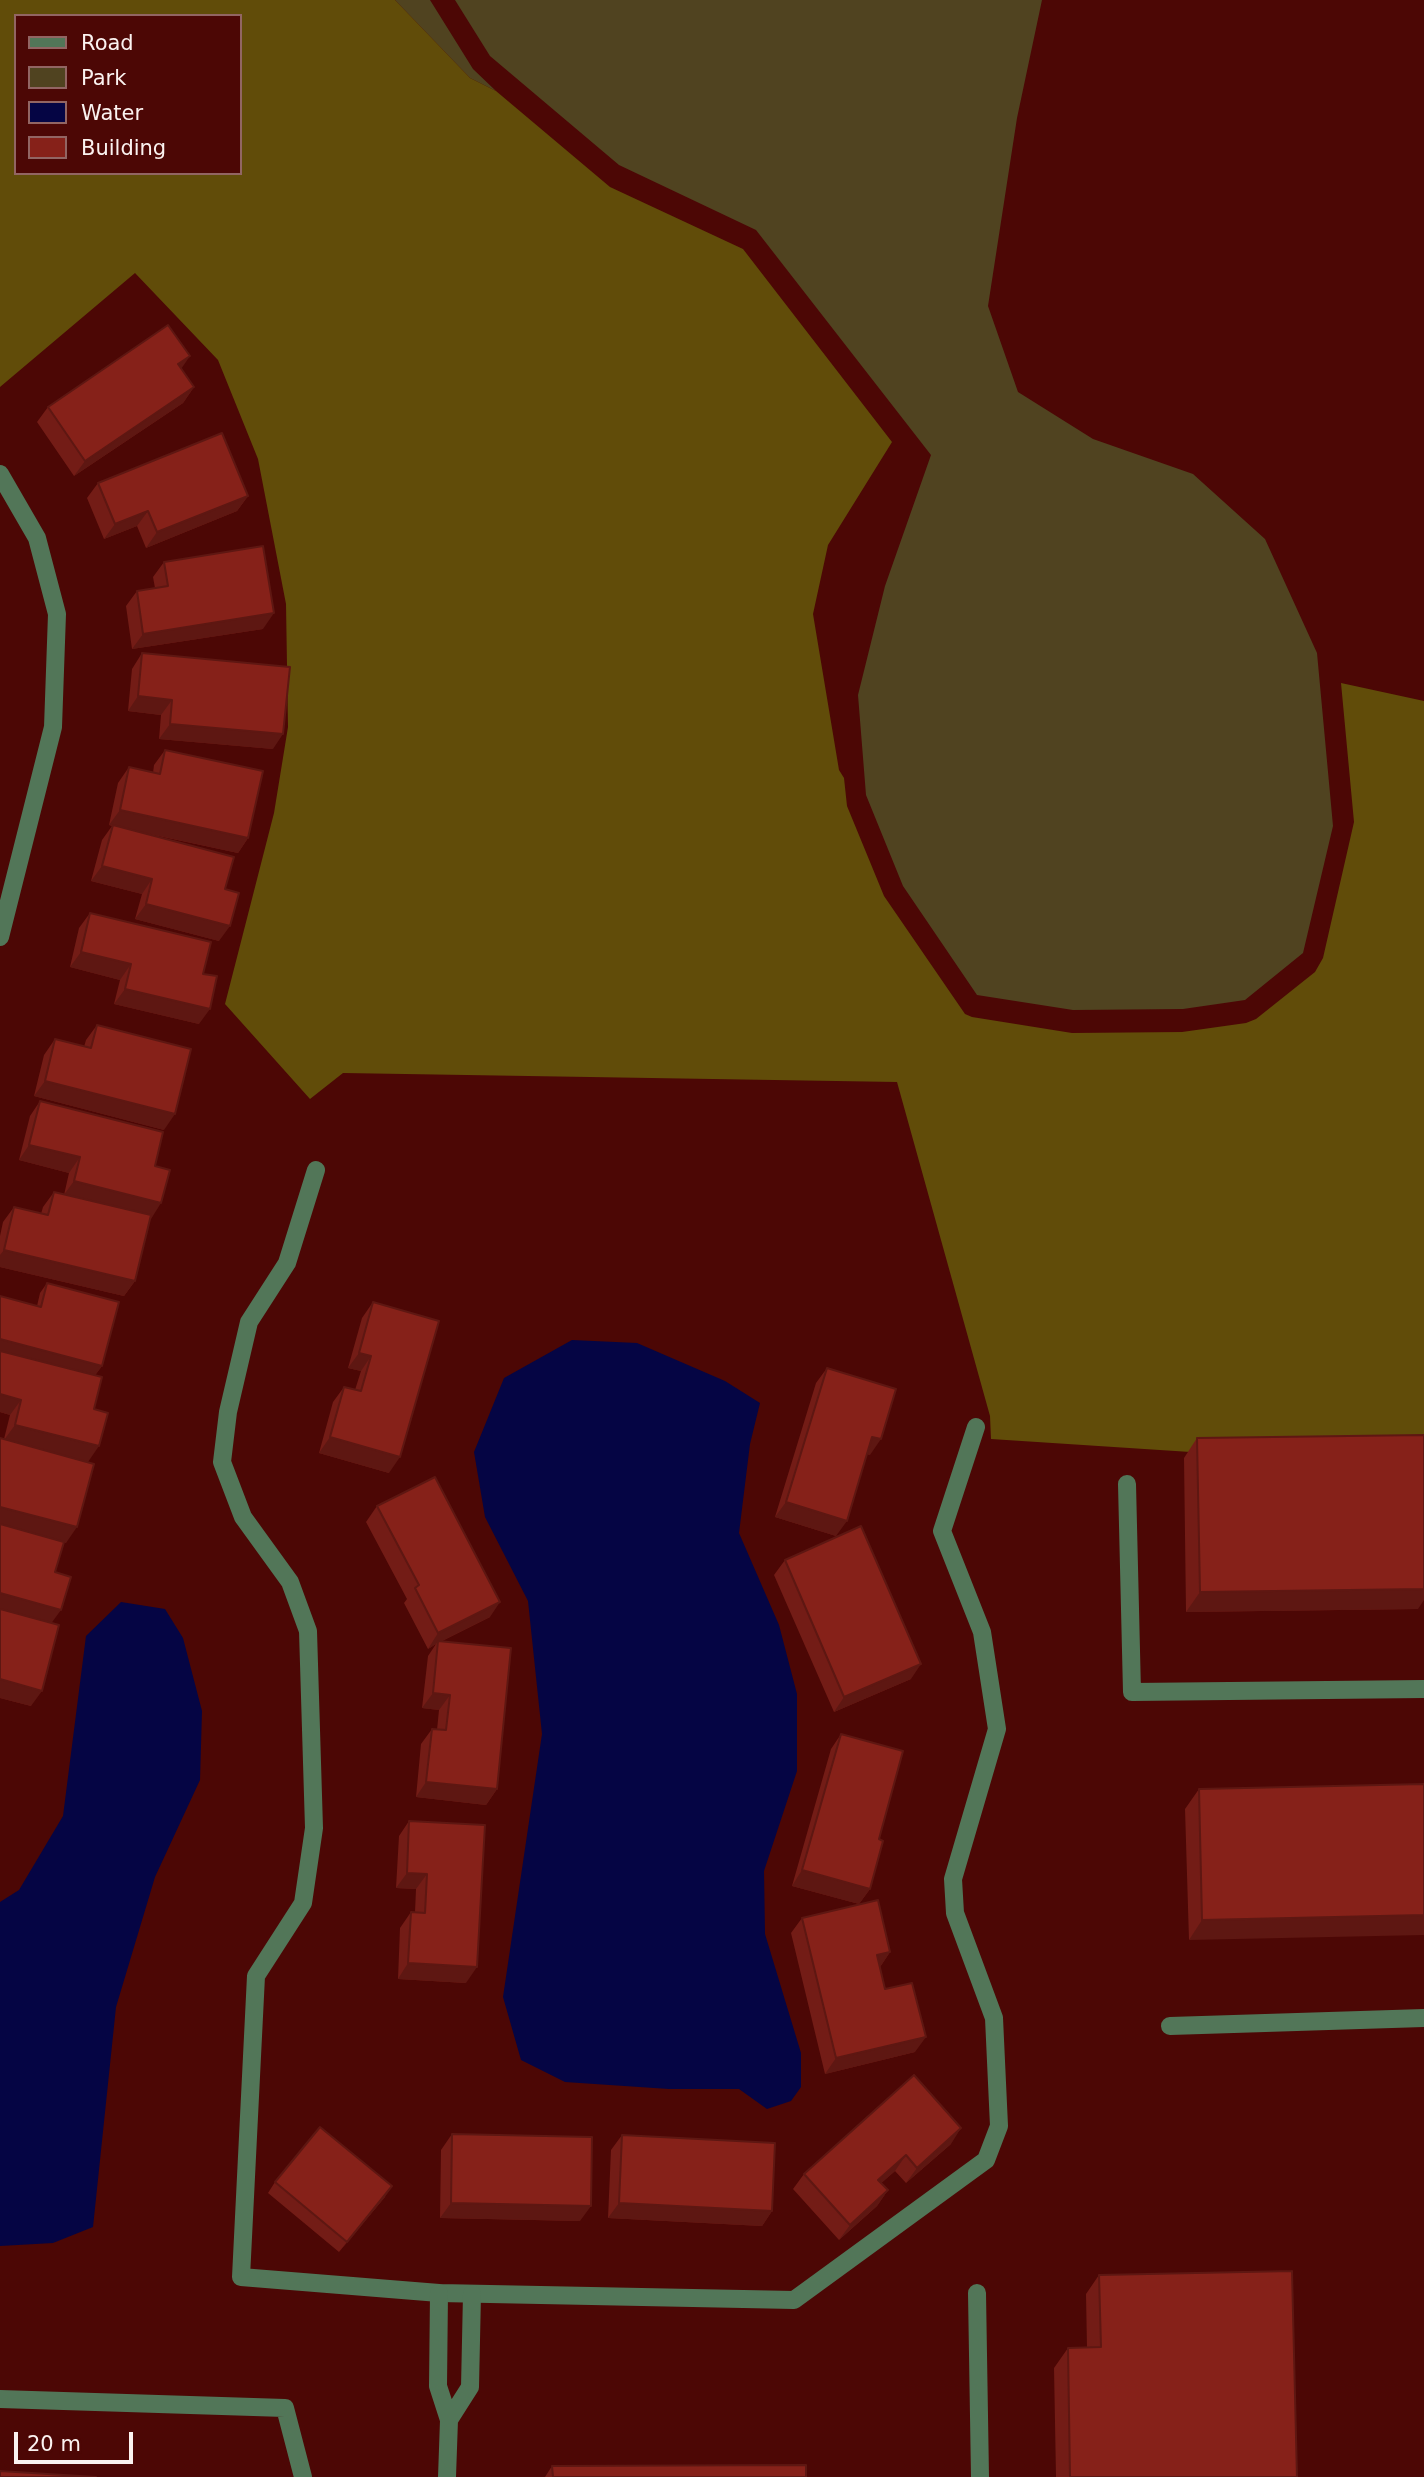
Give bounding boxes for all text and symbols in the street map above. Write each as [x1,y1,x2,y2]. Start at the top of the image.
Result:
legend [14,14,242,175]
text: Road [81,31,134,55]
text: Park [81,66,126,90]
text: Water [81,101,143,125]
text: Building [81,136,166,160]
scale bar [18,2418,136,2462]
text: 20 m [27,2432,81,2456]

